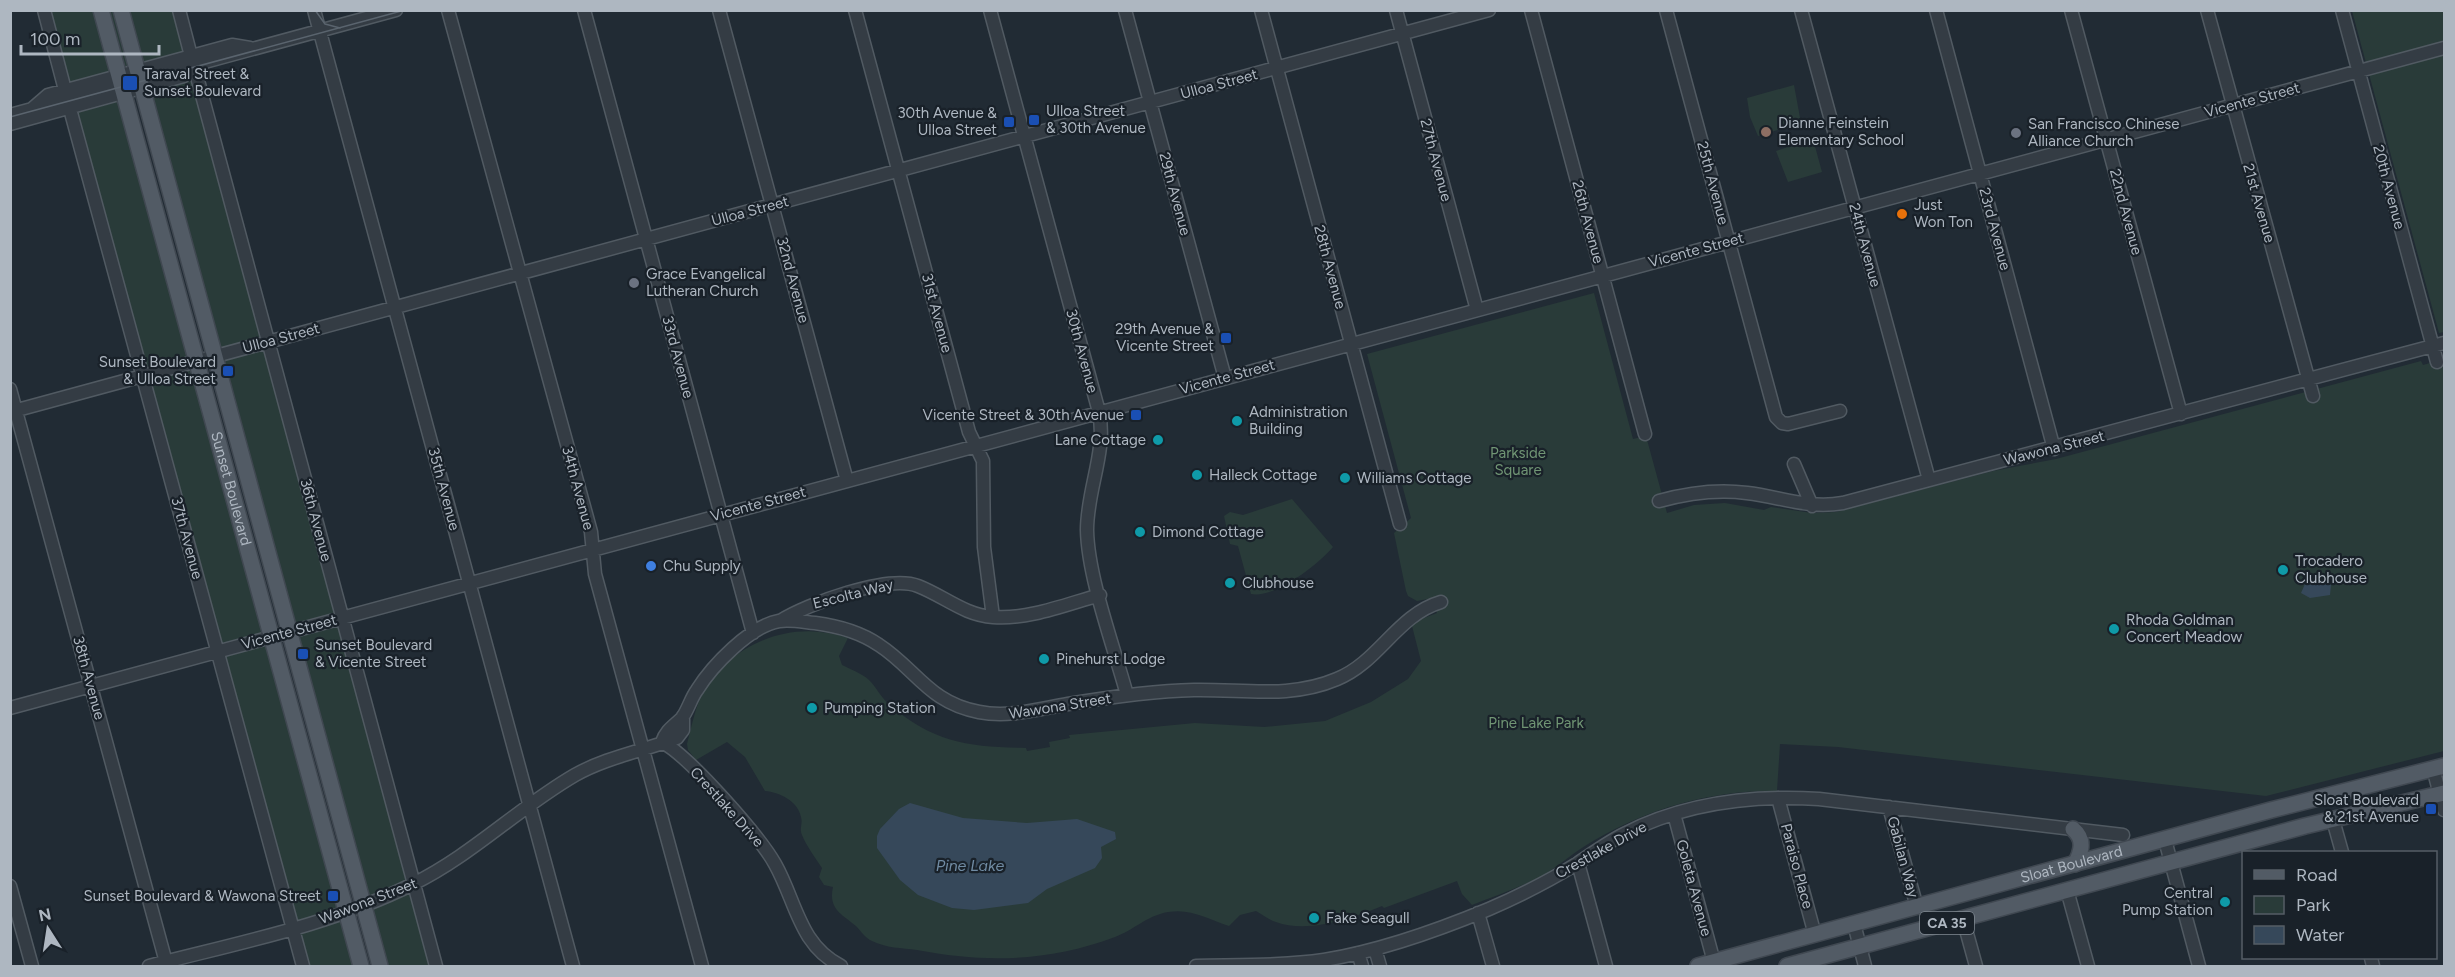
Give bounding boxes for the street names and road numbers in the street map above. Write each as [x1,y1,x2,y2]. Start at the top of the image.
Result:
street label: Ulloa Street [1178,65,1260,103]
street label: Vicente Street [2202,79,2302,121]
street label: 27th Avenue [1416,117,1456,203]
street label: 25th Avenue [1693,139,1733,227]
street label: 20th Avenue [2369,143,2409,231]
street label: 29th Avenue [1155,150,1195,238]
street label: 21st Avenue [2239,161,2279,245]
street label: 22nd Avenue [2106,167,2146,257]
street label: 26th Avenue [1568,178,1608,266]
street label: 23rd Avenue [1975,186,2015,272]
street label: Ulloa Street [709,192,791,230]
street label: 24th Avenue [1845,201,1885,289]
street label: 28th Avenue [1310,223,1350,311]
street label: Vicente Street [1646,229,1746,271]
street label: 32nd Avenue [773,235,813,325]
street label: 31st Avenue [918,271,956,355]
street label: 30th Avenue [1062,307,1102,395]
street label: 33rd Avenue [658,314,698,400]
street label: Ulloa Street [240,319,322,357]
street label: Vicente Street [1177,356,1277,398]
street label: Wawona Street [2002,427,2107,469]
street label: Sunset Boulevard [207,430,255,548]
street label: 34th Avenue [558,444,598,532]
street label: 35th Avenue [424,445,464,533]
street label: 36th Avenue [296,477,336,563]
street label: Vicente Street [708,483,808,525]
street label: 37th Avenue [167,495,207,581]
street label: Escolta Way [811,575,895,613]
street label: Vicente Street [239,611,339,653]
street label: 38th Avenue [69,634,109,722]
street label: Wawona Street [1008,689,1113,723]
street label: Crestlake Drive [686,763,768,851]
street label: Gabilan Way [1883,814,1923,900]
street label: Crestlake Drive [1552,818,1650,882]
street label: Paraiso Place [1777,821,1817,911]
street label: Goleta Avenue [1672,838,1716,938]
street label: Sloat Boulevard [2018,842,2124,887]
street label: Wawona Street [317,874,420,928]
road number: CA 35 [1920,912,1974,934]

